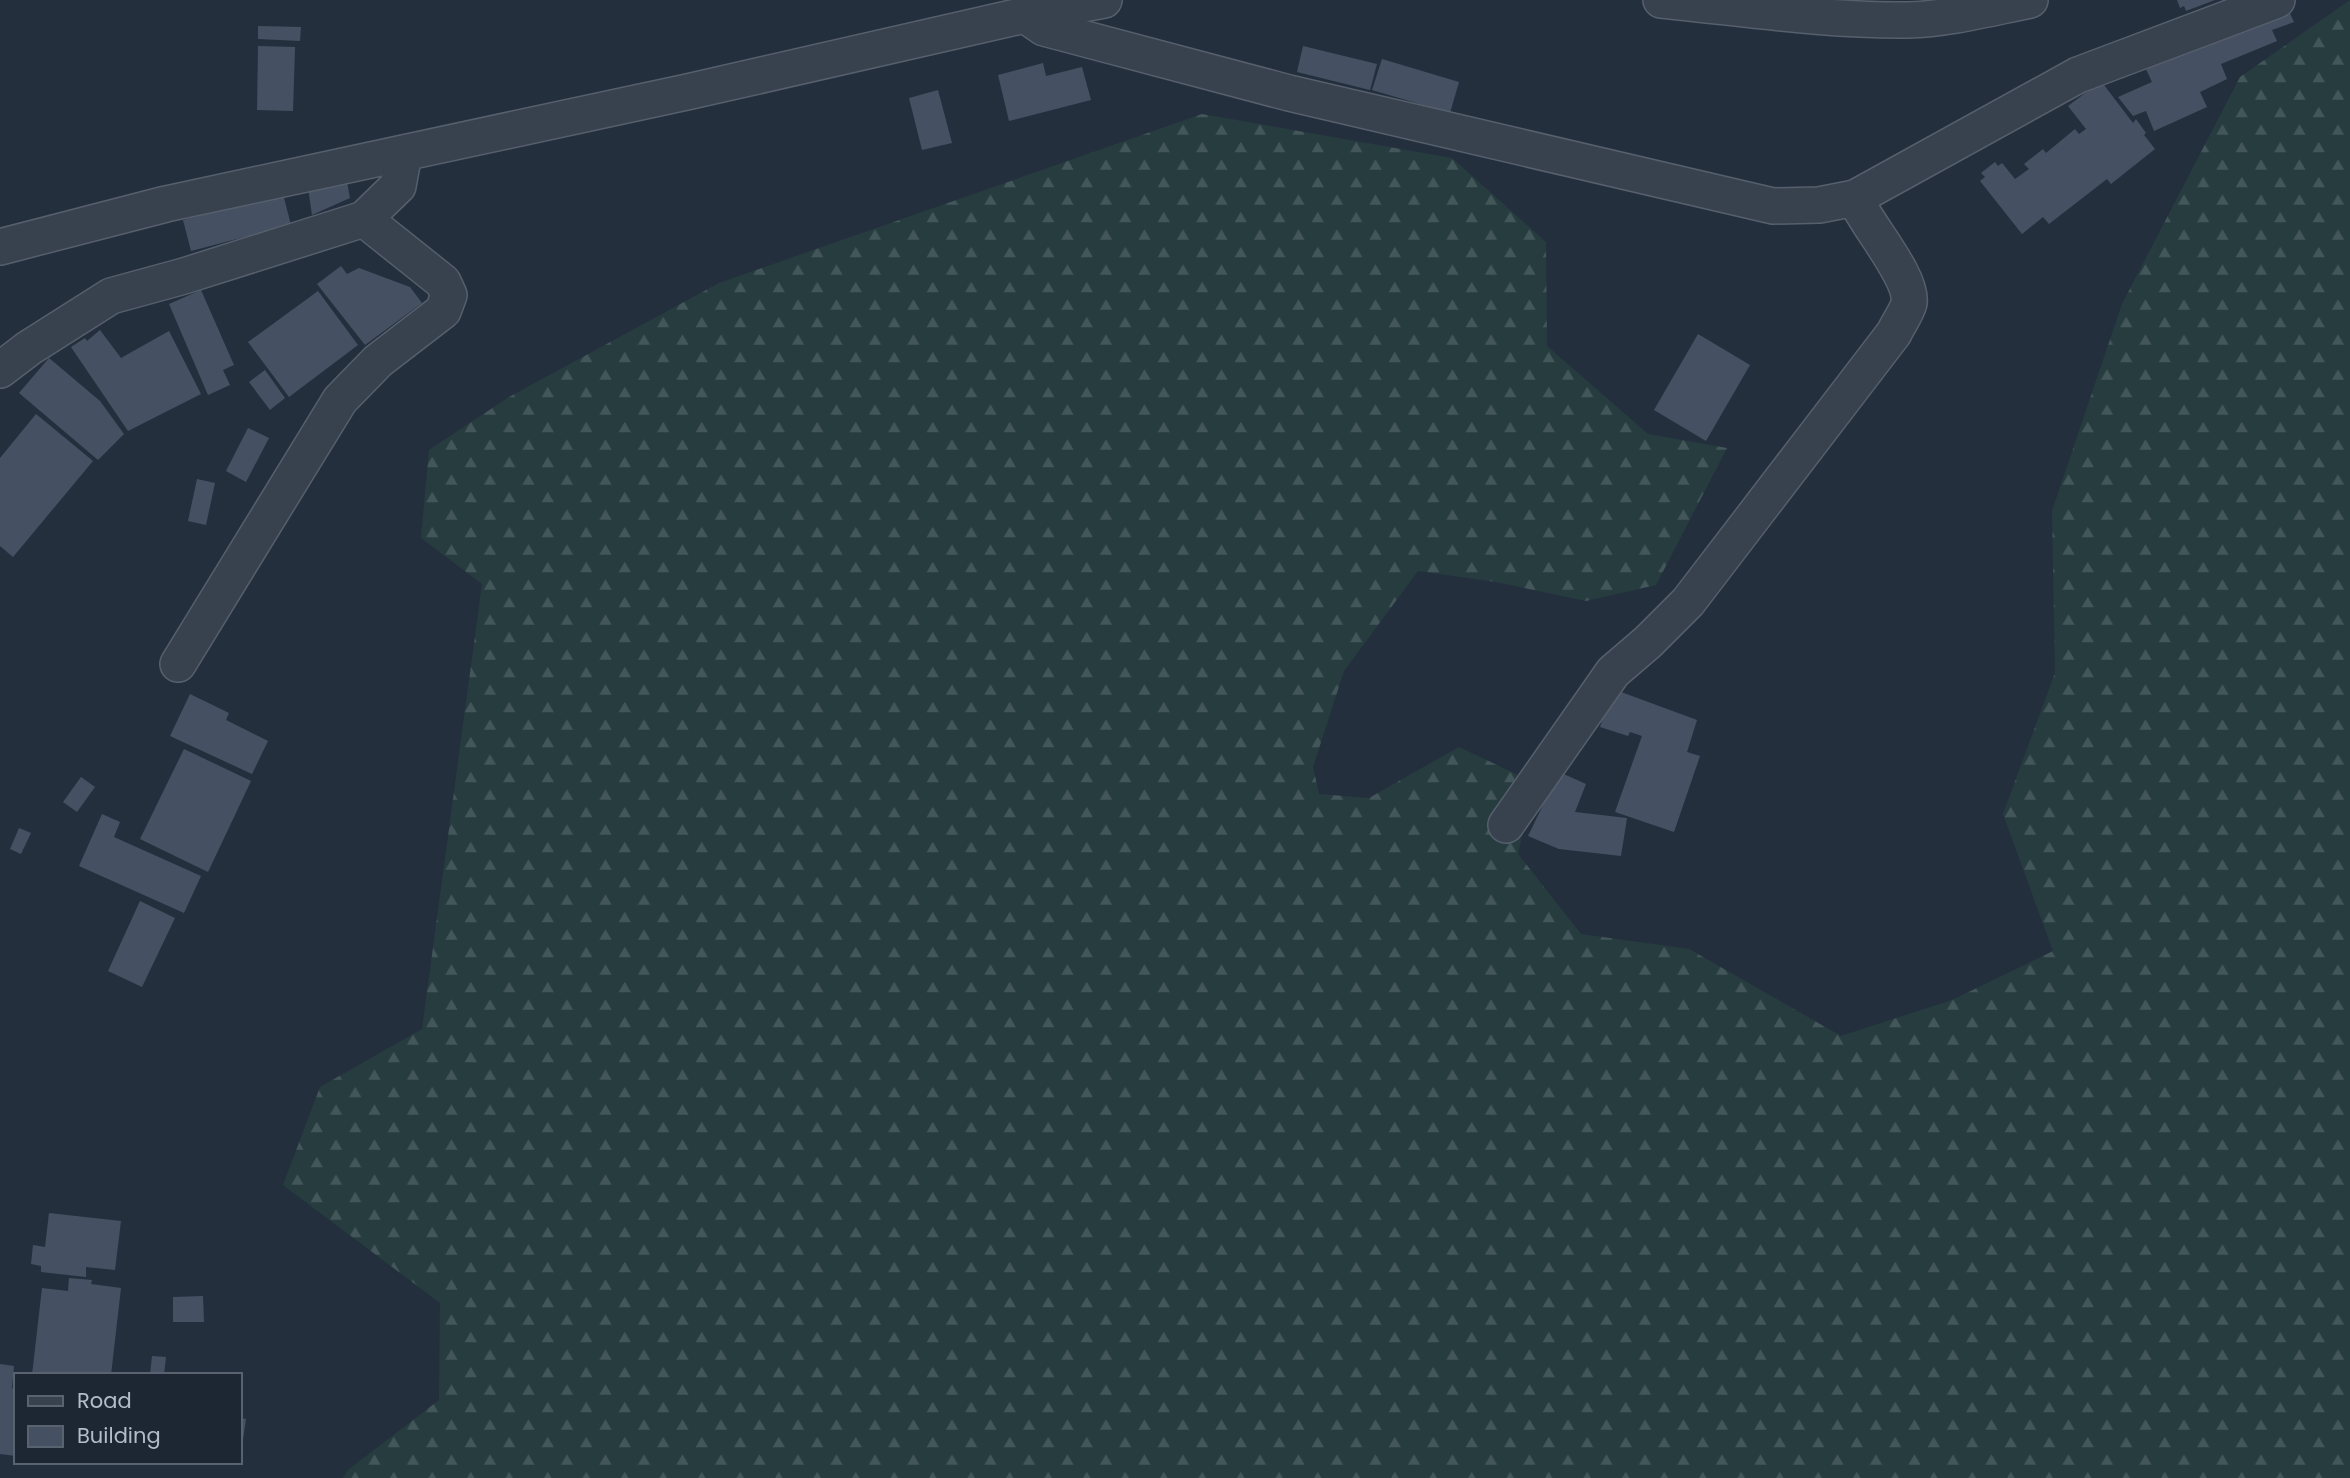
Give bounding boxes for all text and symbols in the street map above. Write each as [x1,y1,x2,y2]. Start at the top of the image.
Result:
legend [14,1373,242,1464]
text: Road [77,1386,132,1415]
text: Building [77,1421,161,1450]

